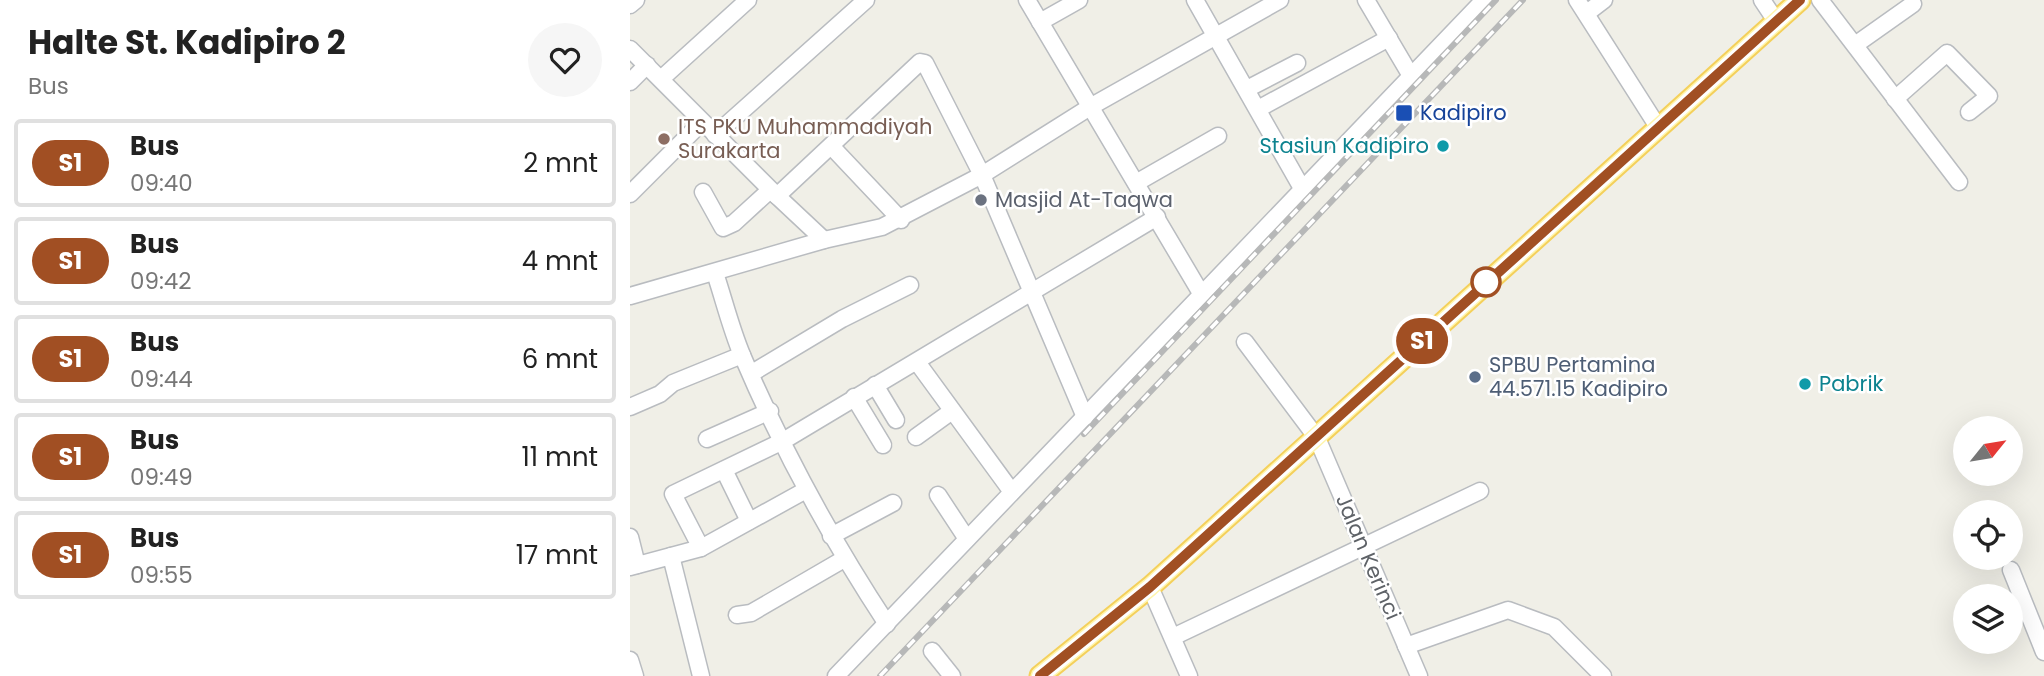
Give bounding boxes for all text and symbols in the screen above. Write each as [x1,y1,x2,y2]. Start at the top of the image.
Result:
text: Halte St. Kadipiro 2 [28,19,346,66]
button: heart [528,23,602,97]
text: Bus [28,70,69,102]
place label: Kadipiro [1420,98,1507,127]
marker: Kadipiro [1394,103,1414,123]
place label: ITS PKU Muhammadiyah Surakarta [678,112,932,165]
text: Bus [130,128,179,164]
marker: ITS PKU Muhammadiyah Surakarta [656,131,672,147]
place label: Stasiun Kadipiro [1259,131,1429,160]
marker: Stasiun Kadipiro [1435,138,1451,154]
text: 2 mnt [523,145,598,181]
text: S1 [59,146,82,179]
text: 09:40 [130,167,193,199]
place label: Masjid At-Taqwa [995,185,1173,214]
marker: Masjid At-Taqwa [973,192,989,208]
text: Bus [130,226,179,262]
text: 4 mnt [522,243,598,279]
text: S1 [59,244,82,277]
text: 09:42 [130,265,192,297]
unlabelled marker [1471,267,1501,297]
line badge: S1 [1390,318,1454,364]
text: Bus [130,324,179,360]
text: S1 [1410,324,1434,357]
text: 6 mnt [522,341,598,377]
text: S1 [59,342,82,375]
place label: SPBU Pertamina 44.571.15 Kadipiro [1489,350,1668,403]
text: 09:44 [130,363,193,395]
marker: SPBU Pertamina 44.571.15 Kadipiro [1467,369,1483,385]
place label: Pabrik [1819,369,1884,398]
marker: Pabrik [1797,376,1813,392]
north arrow [1953,416,2023,486]
map controls [1953,416,2023,654]
text: Bus [130,422,179,458]
text: 11 mnt [522,439,598,475]
text: S1 [59,440,82,473]
text: 09:49 [130,461,193,493]
street label: Jalan Kerinci [1329,490,1408,624]
button: locate [1953,500,2023,570]
text: Bus [130,520,179,556]
text: 17 mnt [516,537,598,573]
text: S1 [59,538,82,571]
text: 09:55 [130,559,193,591]
button: layers [1953,584,2023,654]

